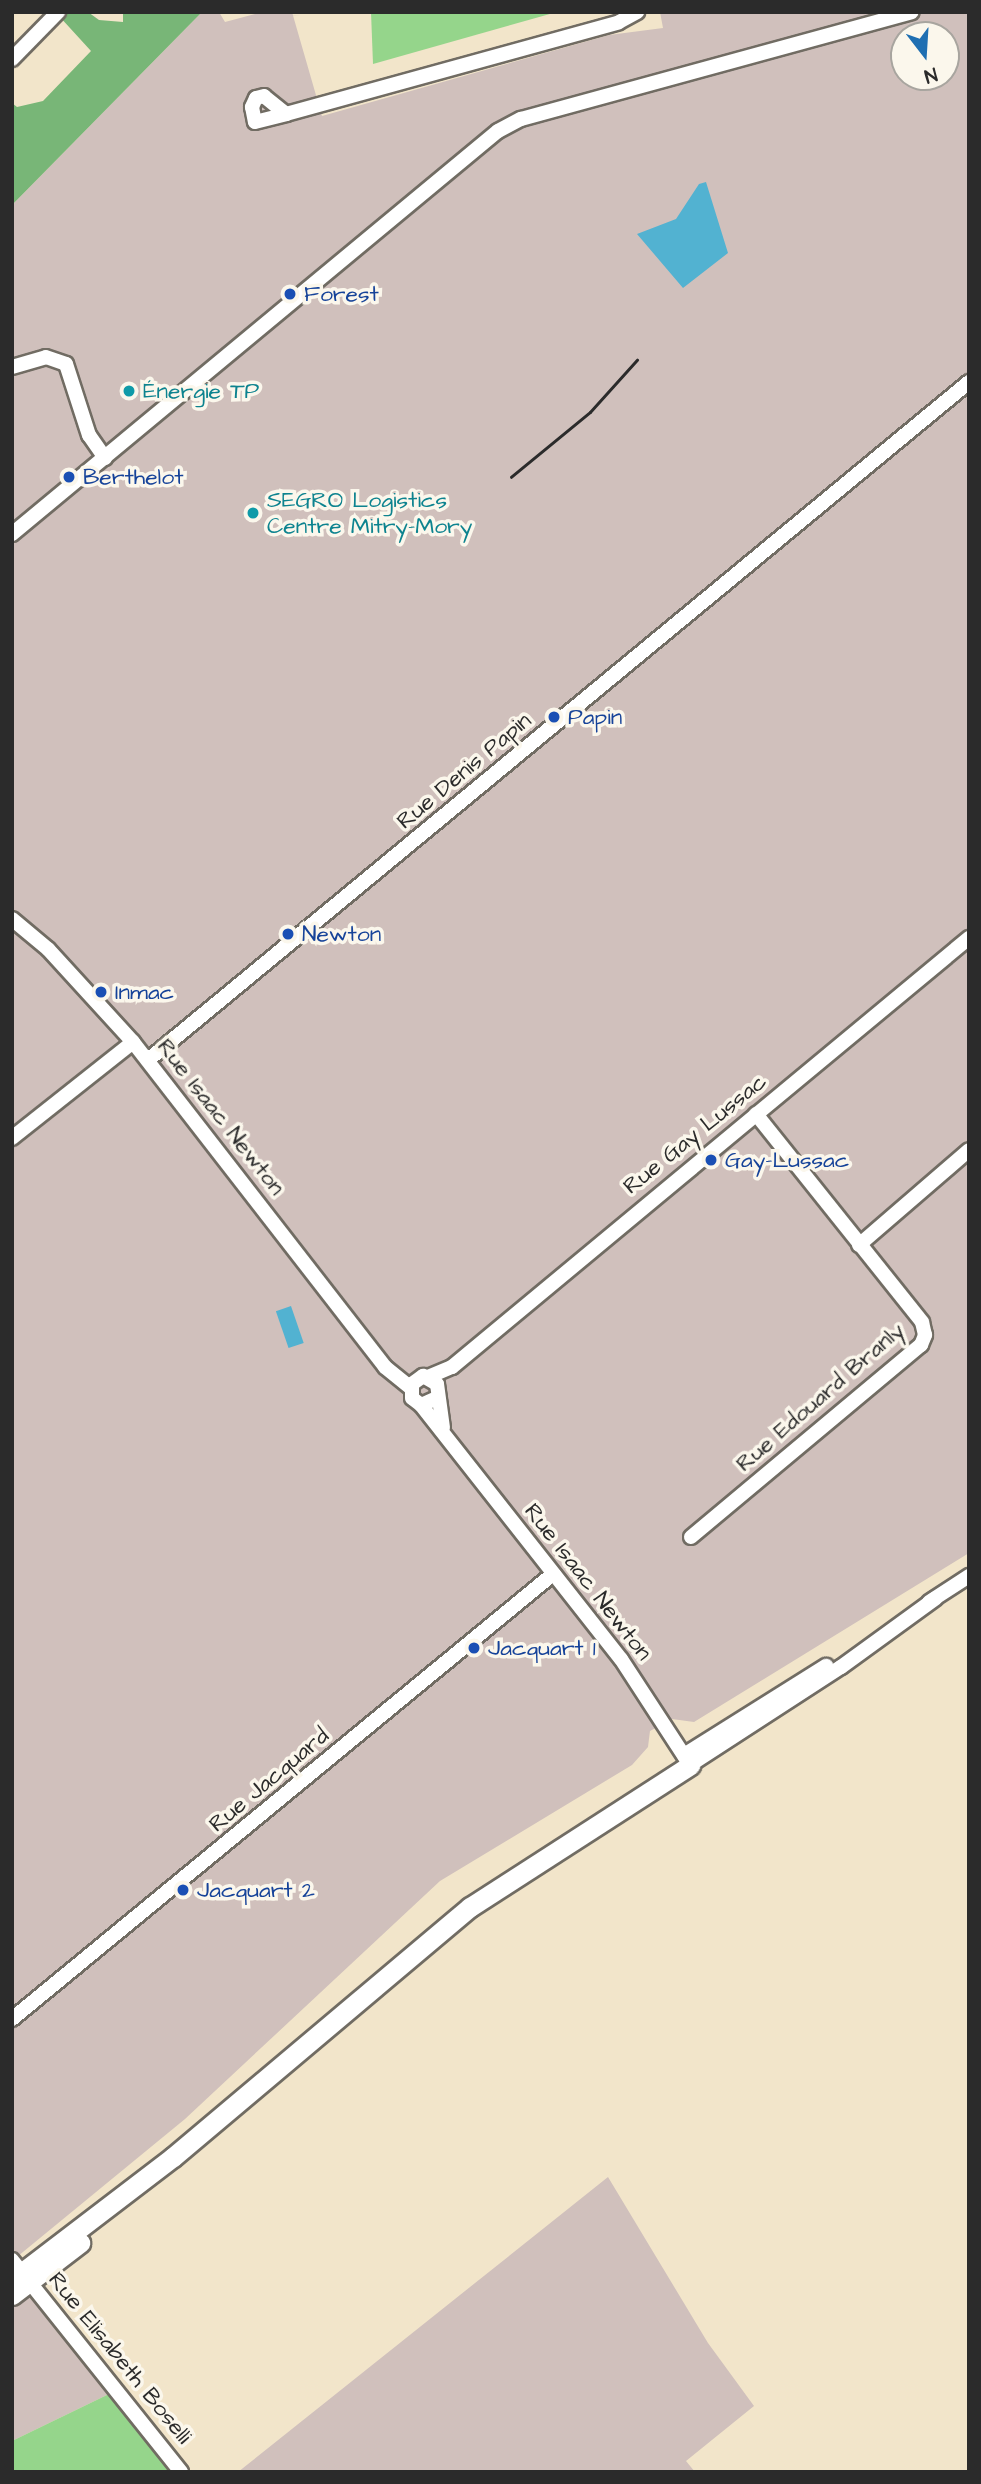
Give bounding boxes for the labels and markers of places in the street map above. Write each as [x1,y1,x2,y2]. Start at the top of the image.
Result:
place label: Forest [304,280,379,308]
marker: Forest [282,286,298,302]
place label: Énergie TP [143,377,259,405]
marker: Énergie TP [121,383,137,399]
place label: Berthelot [83,463,183,491]
marker: Berthelot [61,469,77,485]
place label: SEGRO Logistics Centre Mitry-Mory [267,486,472,540]
marker: SEGRO Logistics Centre Mitry-Mory [245,505,261,521]
place label: Papin [568,703,622,731]
marker: Papin [546,709,562,725]
place label: Newton [302,920,381,948]
marker: Newton [280,926,296,942]
place label: Inmac [115,978,174,1006]
marker: Inmac [93,984,109,1000]
place label: Gay-Lussac [725,1146,849,1174]
marker: Gay-Lussac [703,1152,719,1168]
place label: Jacquart 1 [488,1634,596,1662]
marker: Jacquart 1 [466,1640,482,1656]
place label: Jacquart 2 [197,1876,315,1904]
marker: Jacquart 2 [175,1882,191,1898]

